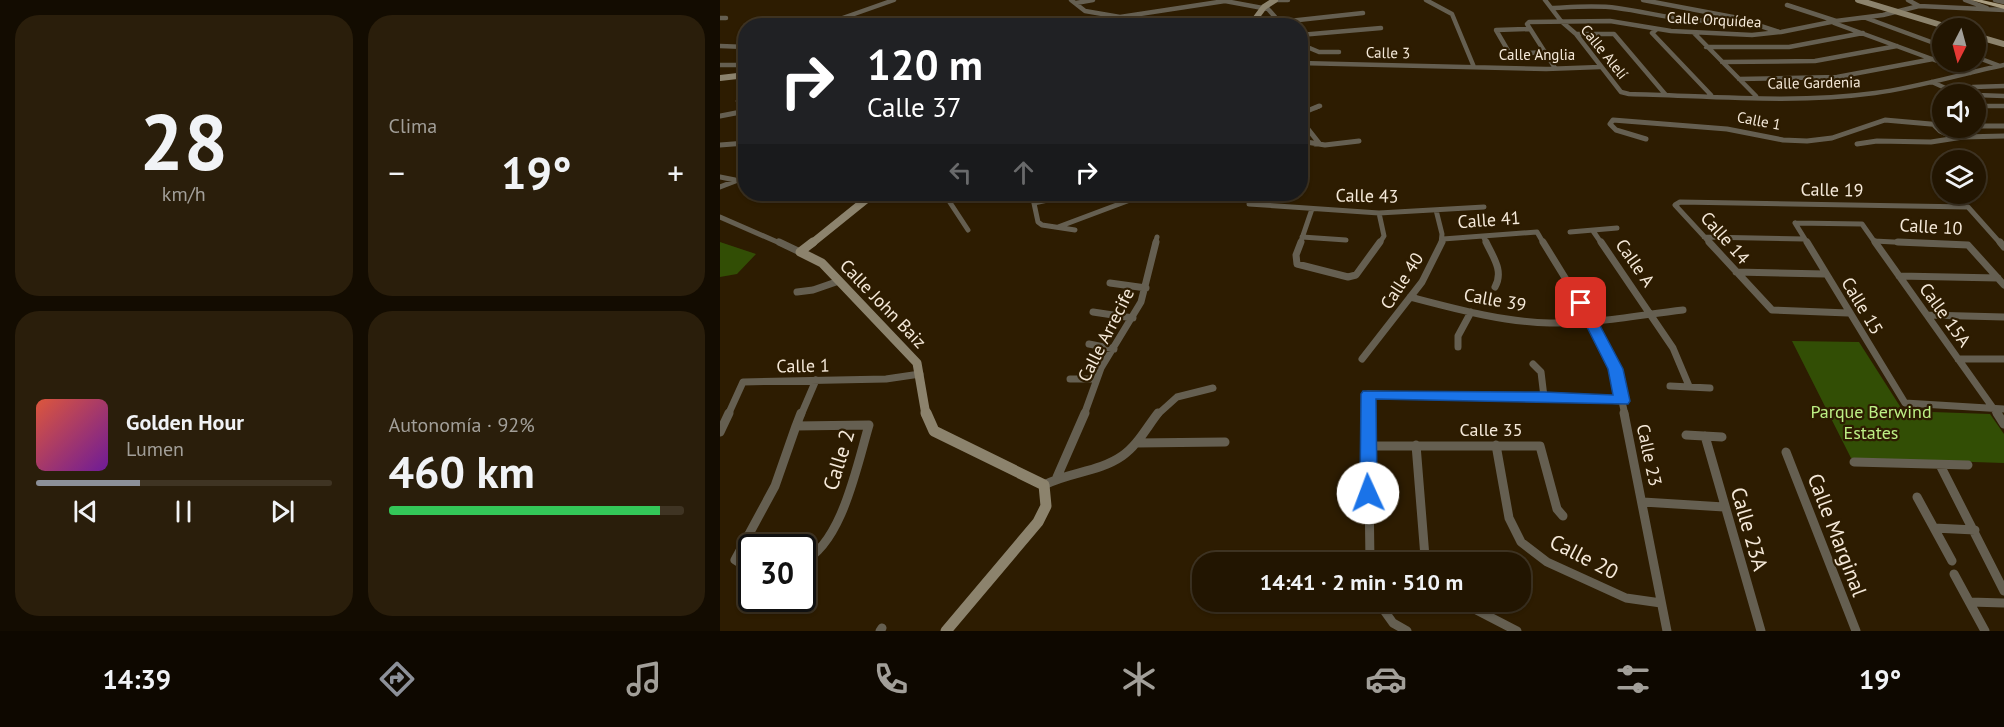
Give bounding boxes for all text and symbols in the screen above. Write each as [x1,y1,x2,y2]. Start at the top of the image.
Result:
street label: Calle Orquídea [1666,8,1762,31]
north arrow [1932,18,1986,72]
map controls [1932,18,1986,204]
street label: Calle Alelí [1577,21,1632,83]
text: 120 m [867,37,983,92]
icon: right [768,42,846,120]
street label: Calle 3 [1366,43,1410,62]
street label: Calle Anglia [1499,45,1575,64]
street label: Calle Gardenia [1767,72,1861,93]
button: sound [1932,84,1986,138]
text: Calle 37 [867,90,961,124]
text: 28 [140,91,228,192]
street label: Calle 1 [1736,107,1783,134]
text: Clima [389,113,437,139]
text: 19° [501,143,572,201]
button: layers [1932,150,1986,204]
text: − [389,151,405,194]
text: + [667,151,684,194]
icon: left [944,156,977,189]
icon: ahead [1007,156,1040,189]
icon: right [1070,156,1103,189]
street label: Calle 19 [1800,177,1864,202]
text: km/h [162,181,206,207]
street label: Calle 43 [1335,183,1399,208]
street label: Calle 41 [1457,206,1521,233]
street label: Calle 14 [1696,207,1755,269]
street label: Calle 10 [1899,213,1963,240]
street label: Calle A [1611,234,1660,292]
street label: Calle 40 [1375,248,1428,313]
street label: Calle John Baiz [835,254,932,353]
street label: Calle 15 [1836,273,1889,339]
pin [1555,277,1606,328]
street label: Calle 15A [1914,278,1977,352]
street label: Calle 39 [1462,283,1528,316]
street label: Calle Arrecife [1072,284,1139,385]
icon: arrive [1564,286,1597,319]
street label: Calle 1 [776,354,830,377]
park label: Parque Berwind Estates [1810,400,1932,444]
text: Golden Hour [126,408,244,436]
text: Autonomía · 92% [389,412,535,438]
street label: Calle 35 [1460,418,1522,441]
street label: Calle 23 [1632,422,1667,488]
street label: Calle 2 [817,426,861,493]
text: Lumen [126,436,184,462]
text: 460 km [389,442,535,500]
position arrow [1336,461,1400,525]
street label: Calle Marginal [1802,469,1873,600]
street label: Calle 23A [1725,484,1774,574]
icon: previous [69,495,102,528]
icon: pause [167,495,200,528]
icon: next [266,495,299,528]
street label: Calle 20 [1545,528,1623,585]
speed limit sign: 30 [738,534,816,612]
text: 14:41 · 2 min · 510 m [1260,568,1463,596]
icon: directions [376,658,418,700]
icon: music [623,658,665,700]
icon: phone [870,658,912,700]
icon: climate [1118,658,1160,700]
icon: car [1365,658,1407,700]
icon: filters [1612,658,1654,700]
text: 14:39 [103,662,171,696]
text: 19° [1859,662,1901,696]

